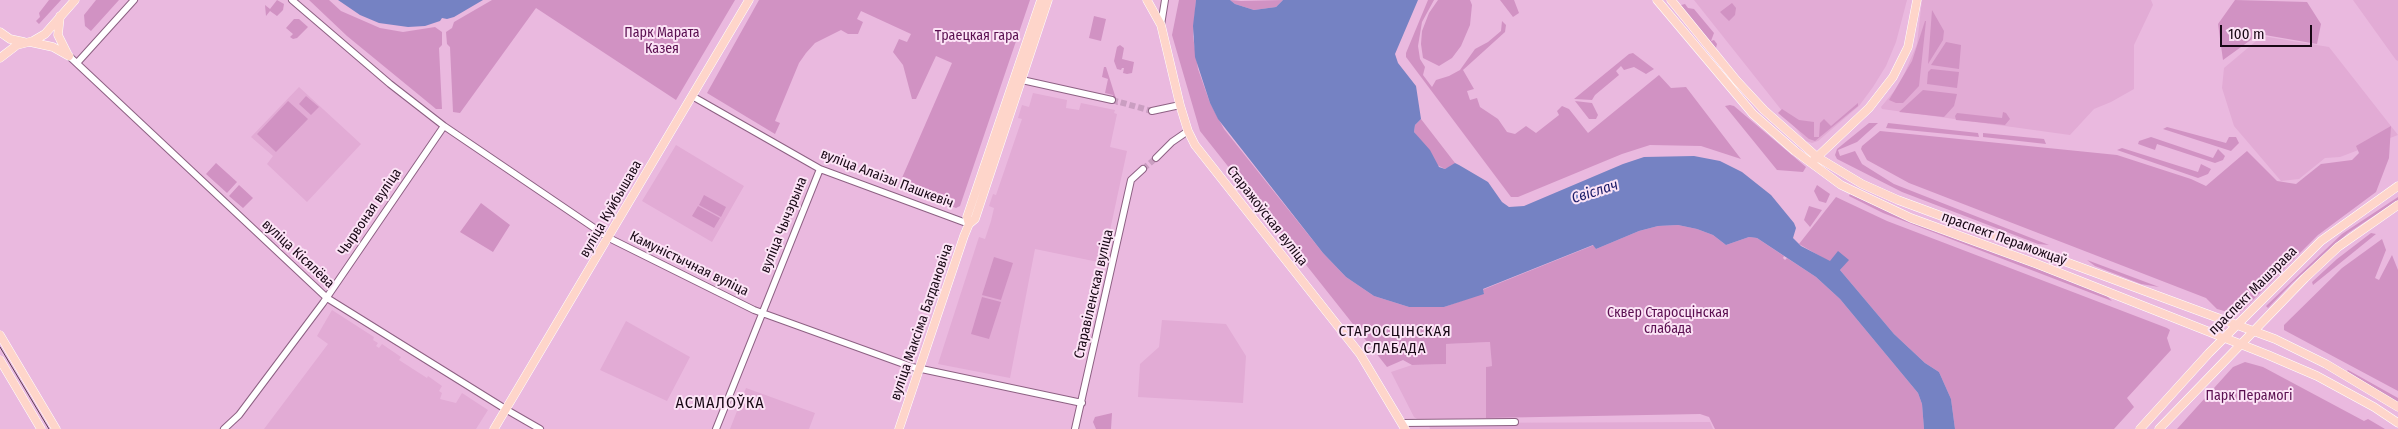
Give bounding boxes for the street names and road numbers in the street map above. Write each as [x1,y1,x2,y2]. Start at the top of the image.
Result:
street label: вуліца Алаізы Пашкевіч [818,146,956,212]
street label: вуліца Куйбышава [576,157,646,261]
street label: Старажоўская вуліца [1223,163,1311,269]
street label: Чырвоная вуліца [335,165,405,259]
street label: вуліца Чычэрына [757,174,811,276]
street label: праспект Пераможцаў [1939,209,2069,269]
street label: вуліца Кісялёва [258,216,338,292]
street label: Камуністычная вуліца [627,228,751,300]
street label: Старавіленская вуліца [1071,228,1117,360]
street label: вуліца Максіма Багдановіча [887,241,957,403]
street label: праспект Машэрава [2205,243,2301,339]

